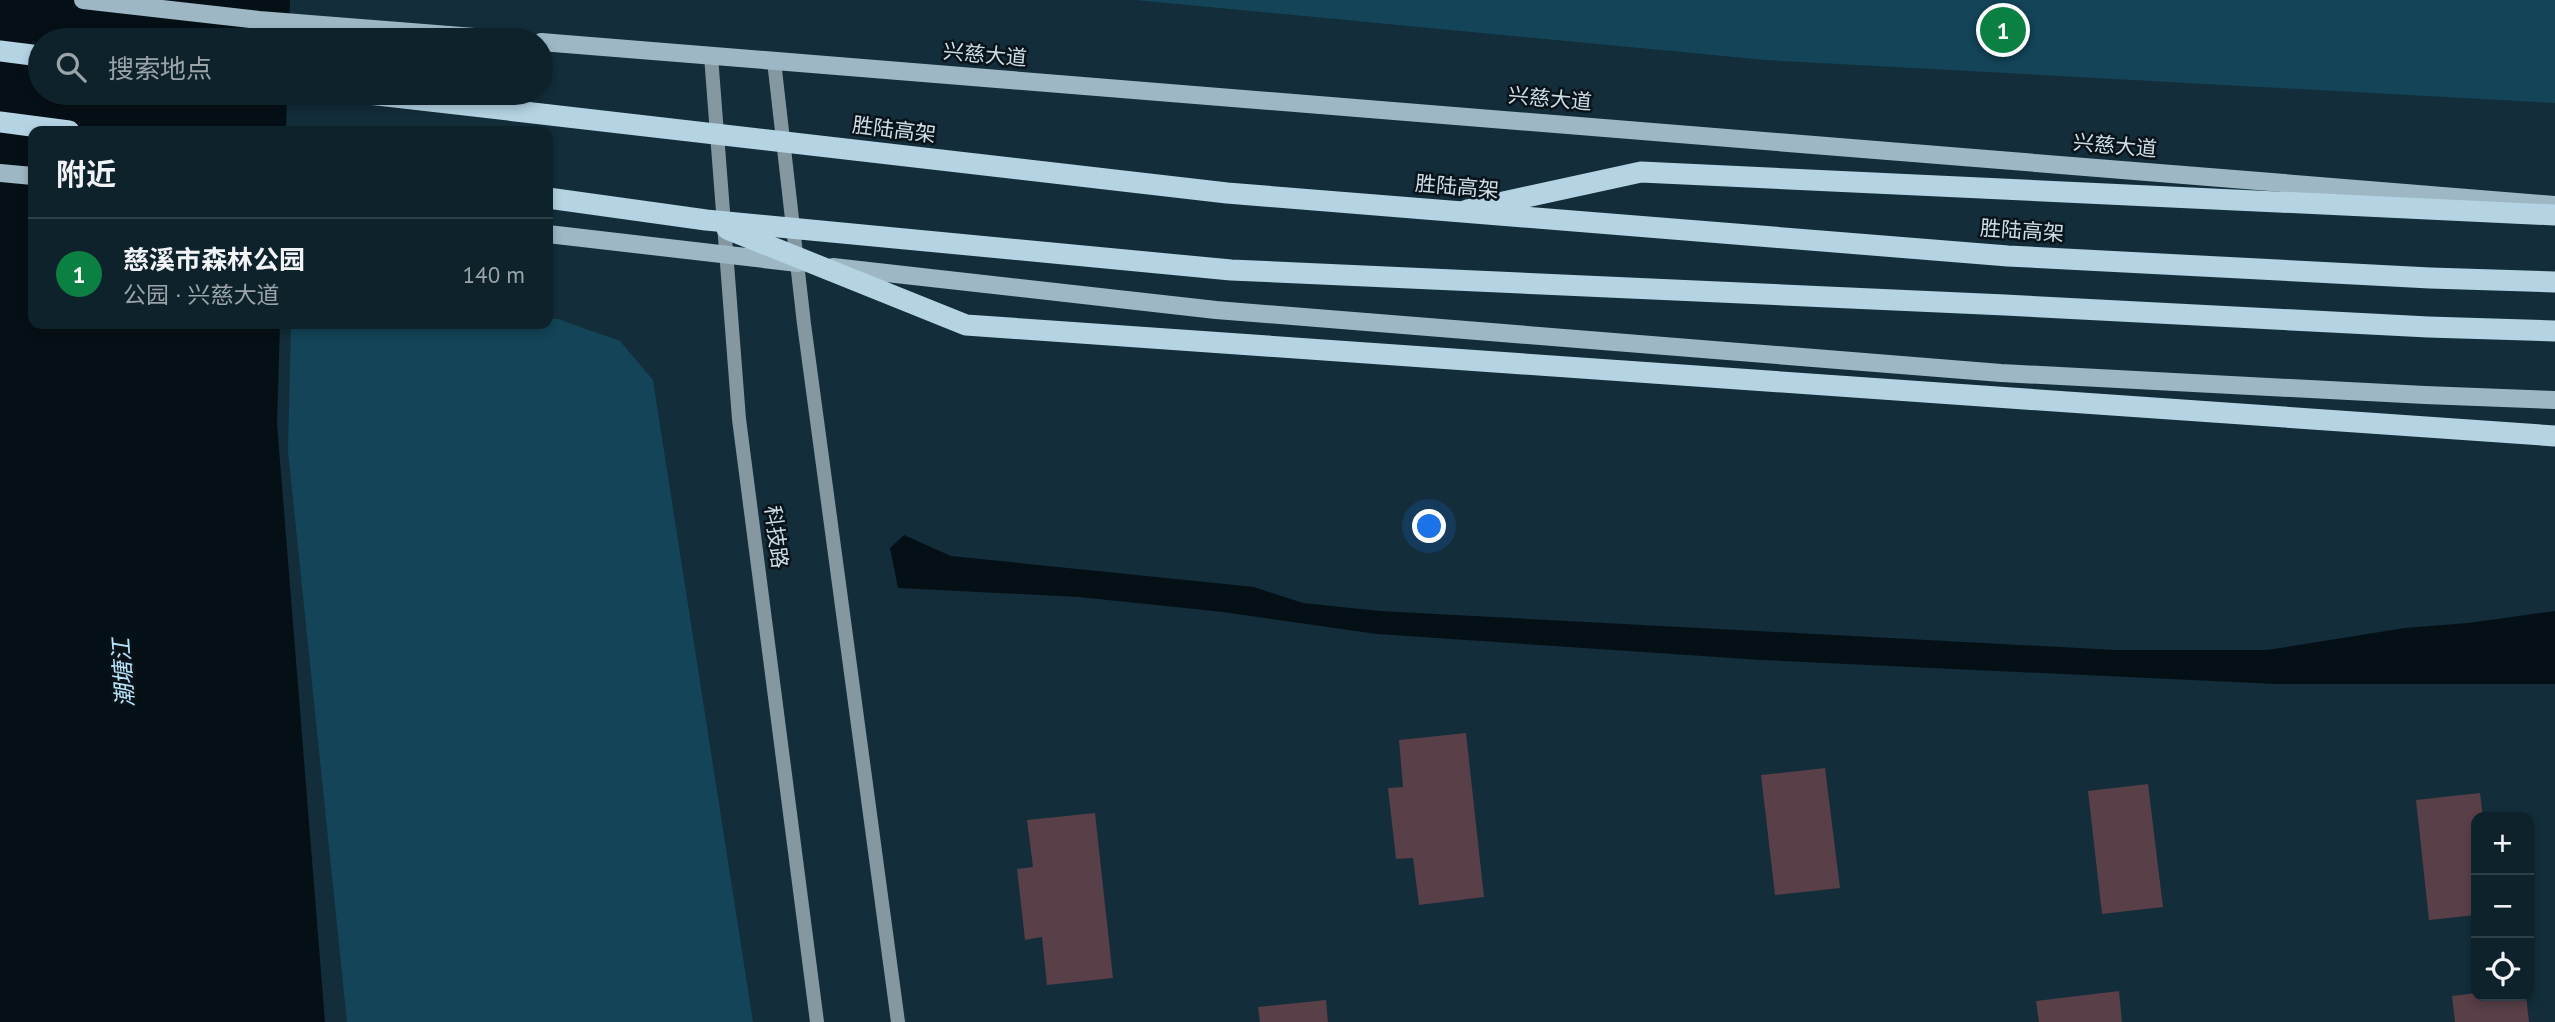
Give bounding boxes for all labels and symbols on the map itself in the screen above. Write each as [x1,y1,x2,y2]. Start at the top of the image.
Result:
pin: 1 [1980,4,2026,56]
street label: 兴慈大道 [942,37,1028,72]
street label: 兴慈大道 [1507,81,1593,116]
street label: 胜陆高架 [851,111,937,148]
street label: 兴慈大道 [2072,128,2158,163]
street label: 胜陆高架 [1414,169,1500,204]
street label: 胜陆高架 [1979,214,2065,247]
street label: 科技路 [759,504,794,570]
your location [1412,509,1446,543]
water label: 潮塘江 [105,635,139,708]

